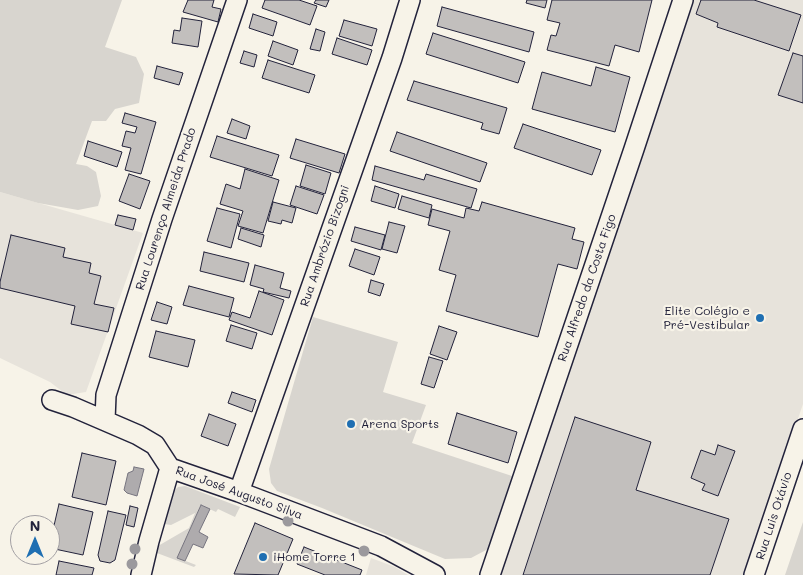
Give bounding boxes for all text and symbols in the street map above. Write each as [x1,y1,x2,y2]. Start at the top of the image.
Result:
street label: Rua Lourenço Almeida Prado [133,126,199,292]
street label: Rua Ambrózio Bizogni [297,183,353,309]
street label: Rua Alfredo da Costa Figo [555,212,619,364]
place label: Elite Colégio e Pré-Vestibular [664,304,750,332]
marker: Elite Colégio e Pré-Vestibular [754,312,766,324]
place label: Arena Sports [361,417,439,431]
marker: Arena Sports [345,418,357,430]
street label: Rua José Augusto Silva [174,463,304,523]
street label: Rua Luis Otávio [753,470,795,562]
north arrow [10,515,60,565]
text: N [30,516,40,535]
place label: iHome Torre 1 [273,550,356,564]
marker: iHome Torre 1 [257,551,269,563]

